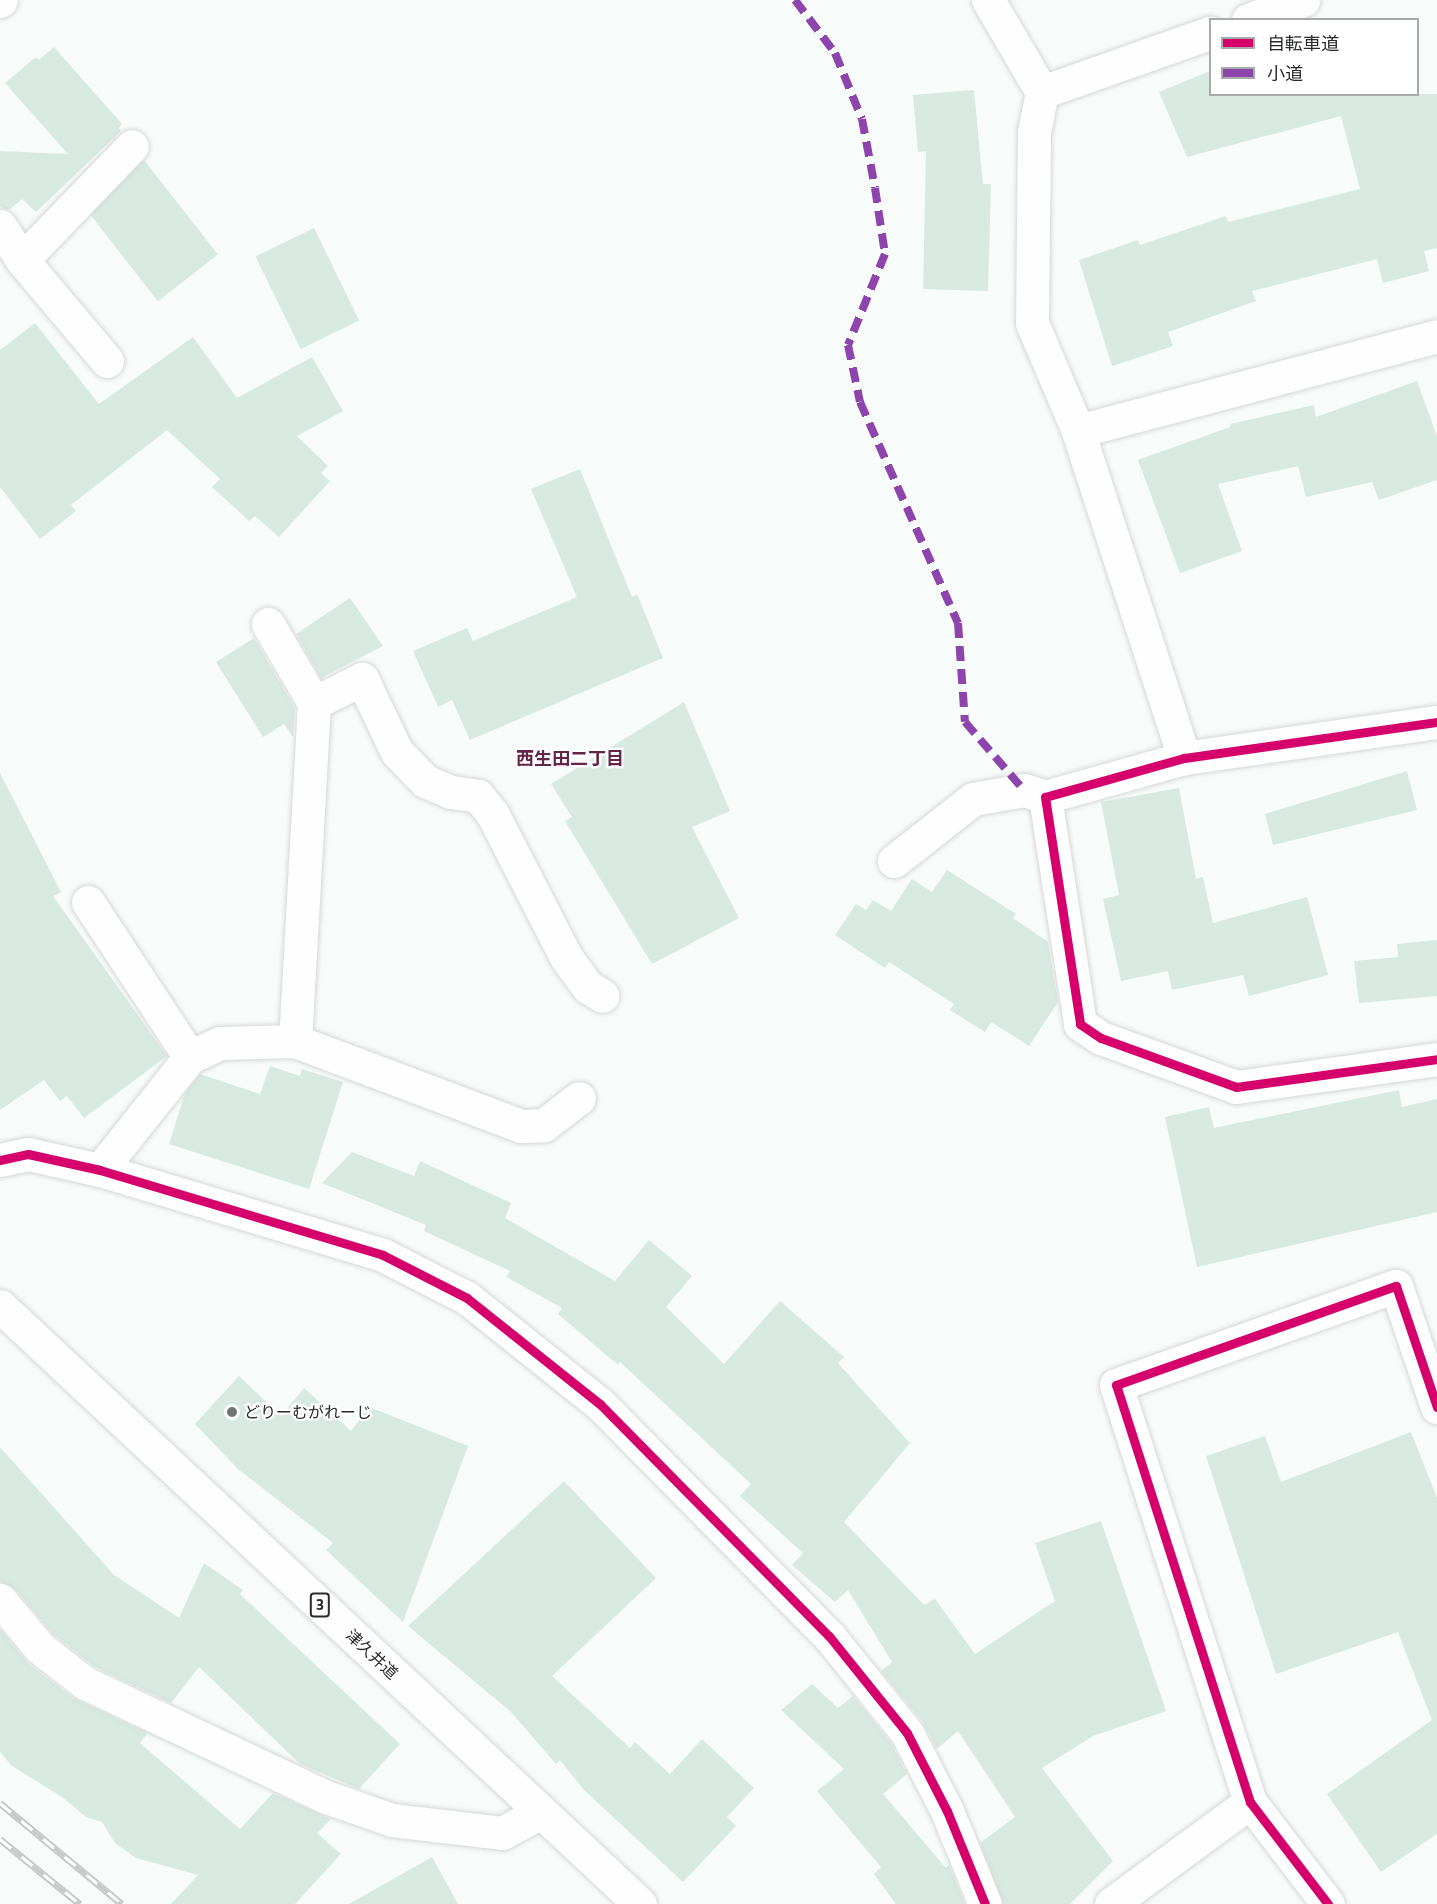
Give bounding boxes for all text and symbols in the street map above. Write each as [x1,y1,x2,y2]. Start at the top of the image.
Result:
legend [1209,18,1419,96]
text: 自転車道 [1267,30,1339,57]
text: 小道 [1267,60,1303,87]
district label: 西生田二丁目 [516,748,624,770]
place label: どりーむがれーじ [244,1402,372,1422]
marker: どりーむがれーじ [225,1405,239,1419]
road number: 3 [310,1593,330,1617]
street label: 津久井道 [342,1625,402,1683]

